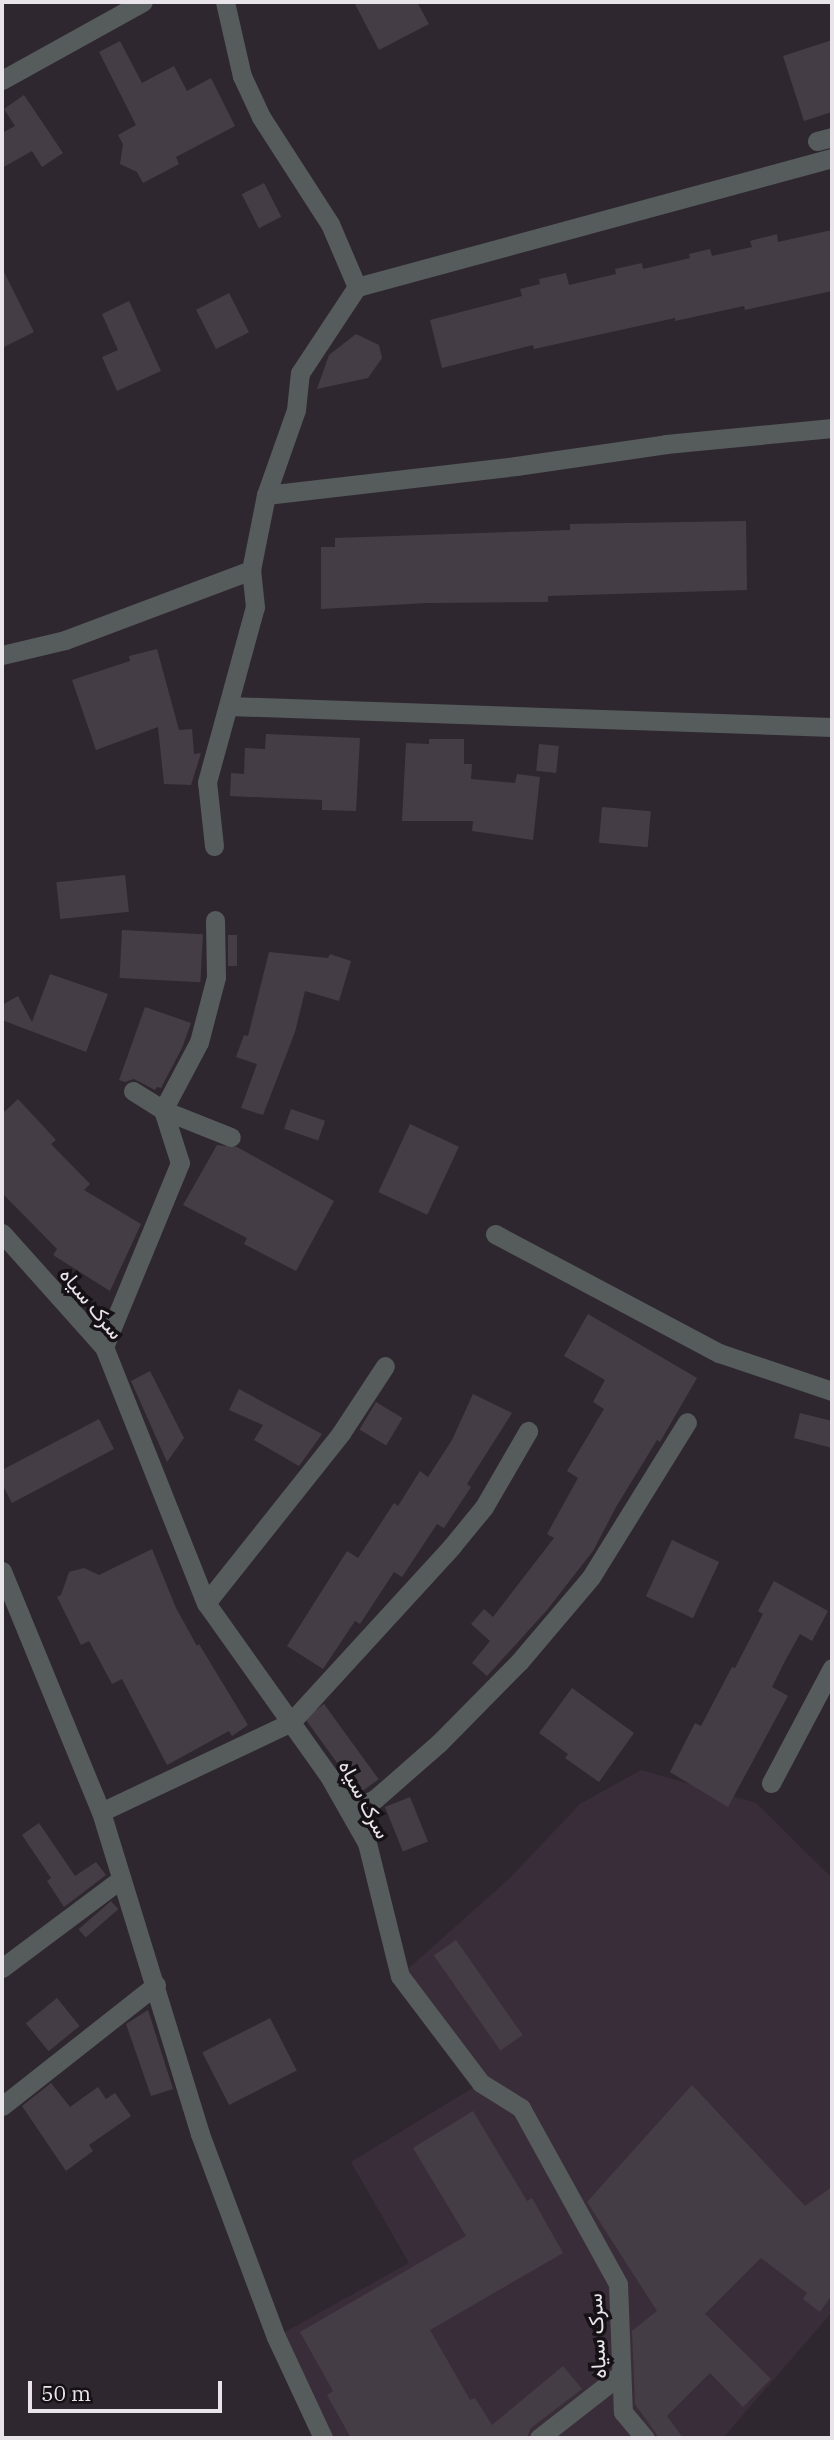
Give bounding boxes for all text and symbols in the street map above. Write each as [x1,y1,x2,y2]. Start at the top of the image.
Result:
street label: سرک سیاه [55,1262,129,1344]
street label: سرک سیاه [334,1755,396,1843]
street label: سرک سیاه [581,2293,611,2379]
scale bar [32,2366,226,2410]
text: 50 m [41,2379,91,2407]

